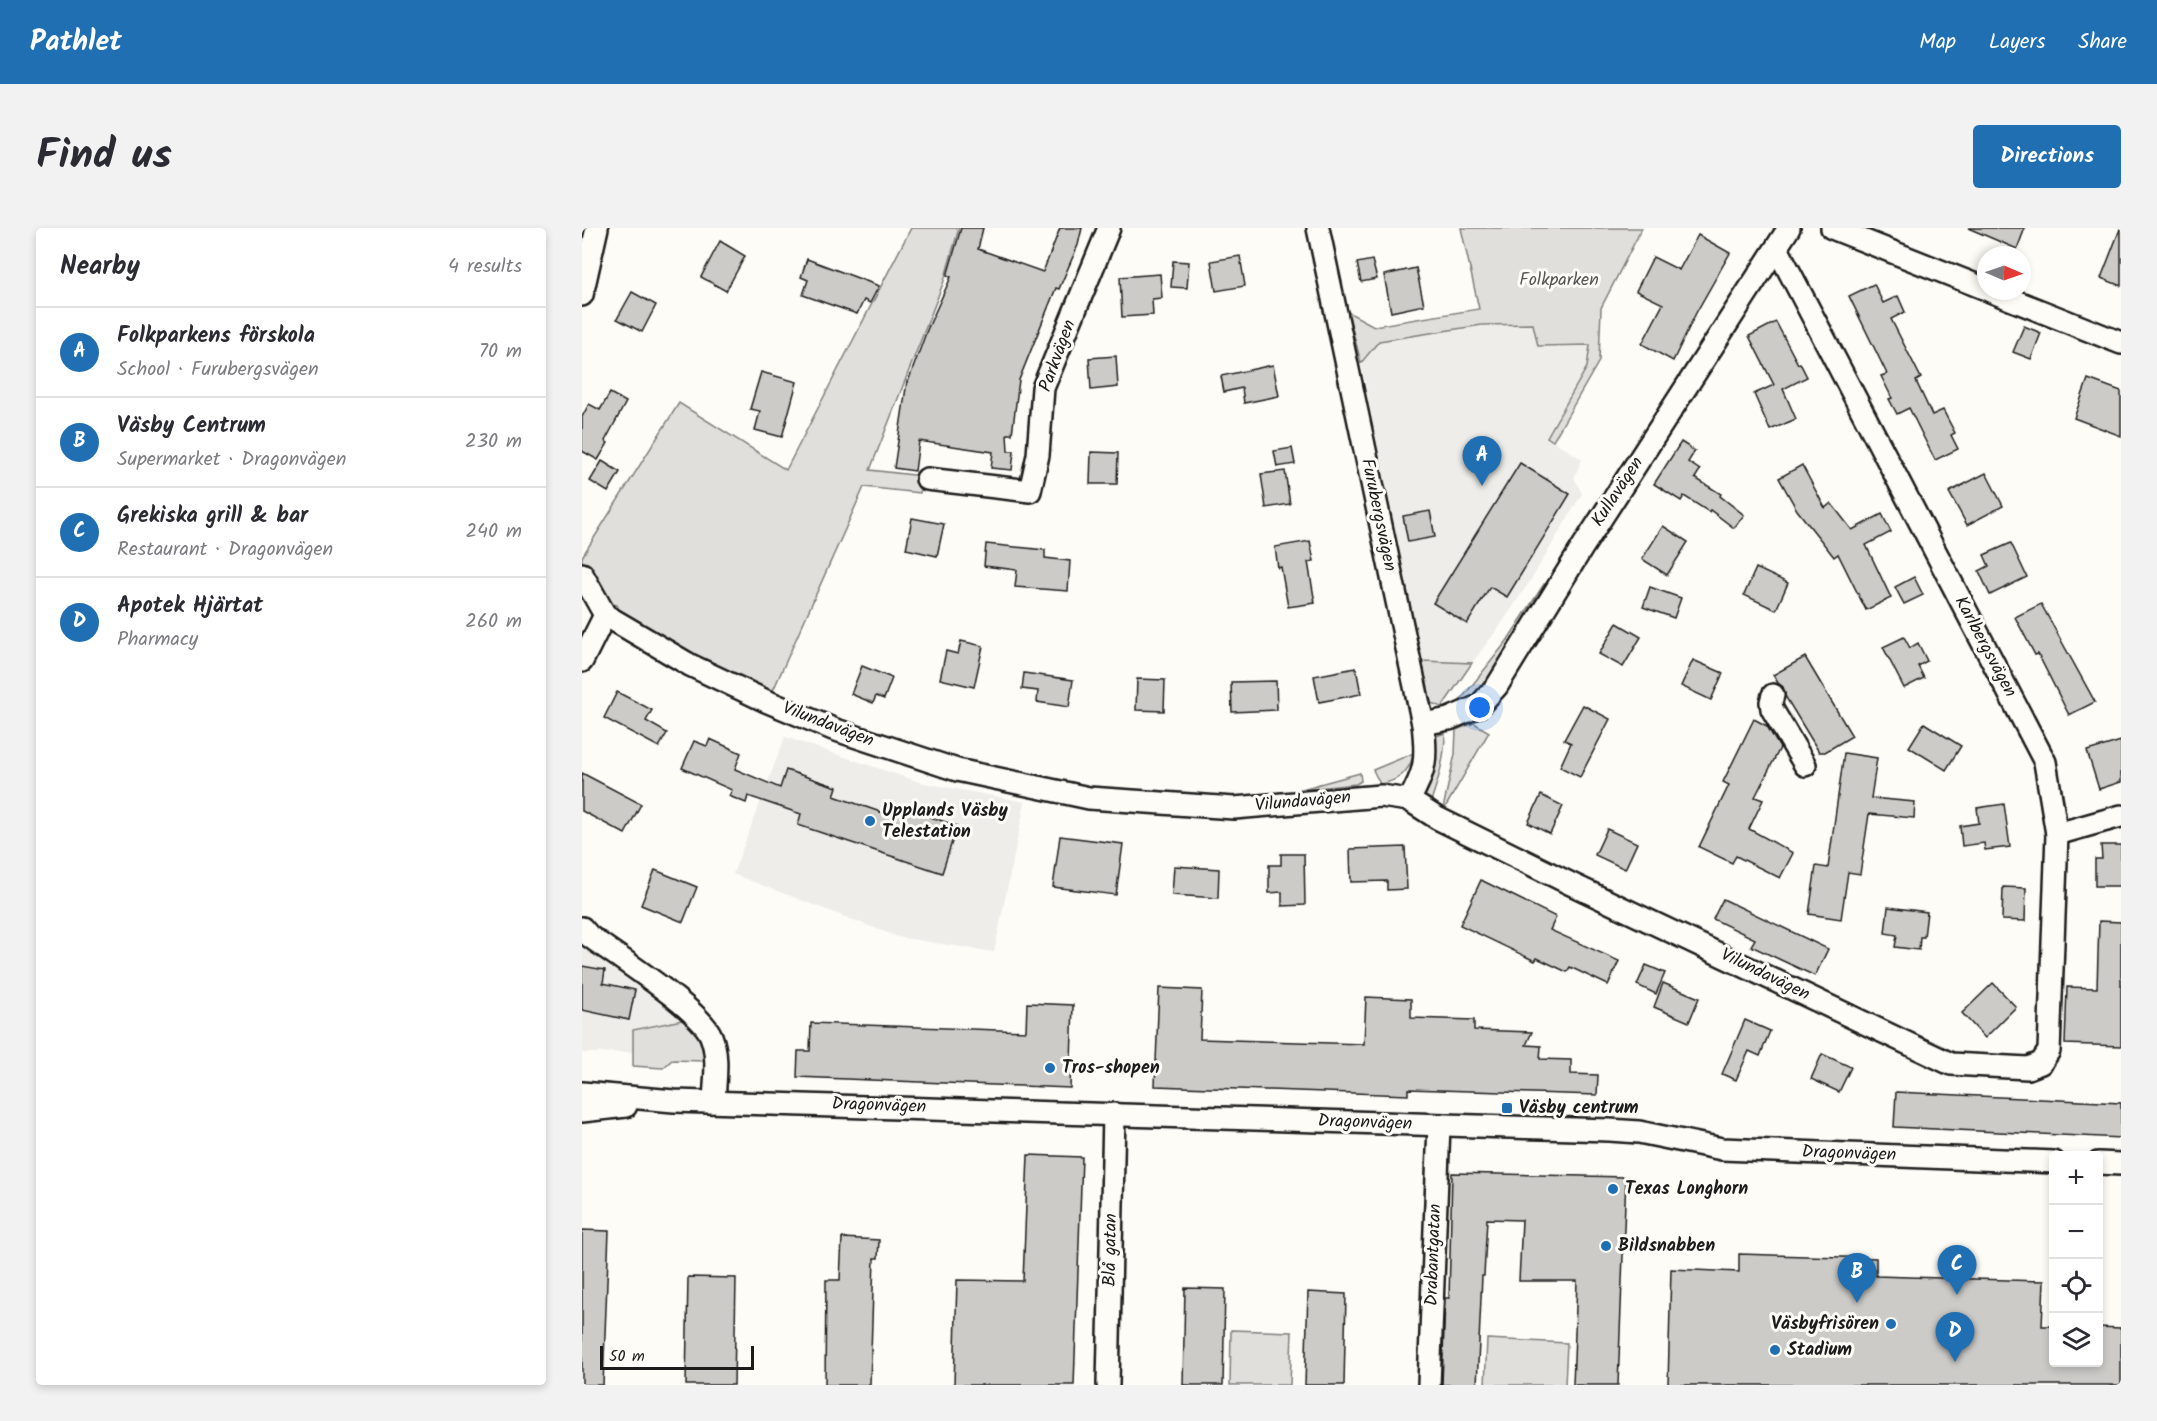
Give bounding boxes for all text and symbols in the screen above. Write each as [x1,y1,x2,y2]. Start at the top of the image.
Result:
text: Pathlet [30,20,122,65]
text: Map [1919,26,1956,59]
text: Layers [1989,26,2045,59]
text: Share [2078,26,2127,59]
text: Find us [36,123,172,190]
button: Directions [1973,125,2121,188]
text: Nearby [60,246,140,288]
north arrow [1977,246,2031,300]
text: 4 results [448,251,522,283]
park label: Folkparken [1519,266,1599,295]
street label: Parkvägen [1032,316,1084,396]
text: Folkparkens förskola [117,319,315,354]
text: A [73,336,86,368]
text: 70 m [479,336,522,368]
text: School · Furubergsvägen [117,354,319,386]
text: Väsby Centrum [117,409,266,444]
text: B [73,426,86,458]
text: 230 m [465,426,522,458]
pin: A [1462,436,1502,486]
text: Supermarket · Dragonvägen [117,444,346,476]
street label: Kullavägen [1584,451,1652,533]
street label: Furubergsvägen [1352,456,1404,574]
text: Grekiska grill & bar [117,499,308,534]
text: C [73,516,86,548]
text: 240 m [465,516,522,548]
text: Restaurant · Dragonvägen [117,534,333,566]
text: Apotek Hjärtat [117,589,263,624]
street label: Karlbergsvägen [1946,591,2024,703]
text: D [73,606,86,638]
text: 260 m [465,606,522,638]
text: Pharmacy [117,624,198,656]
your location [1465,693,1494,722]
street label: Vilundavägen [778,694,878,756]
street label: Vilundavägen [1254,783,1352,821]
place label: Upplands Väsby Telestation [882,797,1009,847]
marker: Upplands Väsby Telestation [863,814,877,828]
street label: Vilundavägen [1715,941,1815,1009]
place label: Tros-shopen [1062,1054,1160,1083]
marker: Tros-shopen [1043,1061,1057,1075]
street label: Dragonvägen [831,1090,927,1122]
place label: Väsby centrum [1519,1094,1639,1123]
marker: Väsby centrum [1500,1101,1514,1115]
street label: Dragonvägen [1317,1107,1413,1139]
street label: Dragonvägen [1801,1138,1897,1170]
map controls [2049,1151,2103,1367]
button: + [2049,1151,2103,1205]
place label: Texas Longhorn [1625,1175,1748,1204]
marker: Texas Longhorn [1606,1182,1620,1196]
street label: Drabantgatan [1418,1203,1450,1307]
button: − [2049,1205,2103,1259]
street label: Blå gatan [1096,1213,1126,1287]
place label: Bildsnabben [1618,1232,1715,1261]
marker: Bildsnabben [1599,1239,1613,1253]
pin: C [1938,1246,1976,1295]
pin: B [1838,1254,1876,1303]
button: locate [2049,1259,2103,1313]
place label: Väsbyfrisören [1771,1310,1879,1339]
pin: D [1936,1312,1974,1362]
button: layers [2049,1313,2103,1367]
marker: Väsbyfrisören [1884,1317,1898,1331]
place label: Stadium [1787,1336,1852,1365]
scale bar [600,1343,754,1370]
marker: Stadium [1768,1343,1782,1357]
text: 50 m [609,1344,645,1369]

